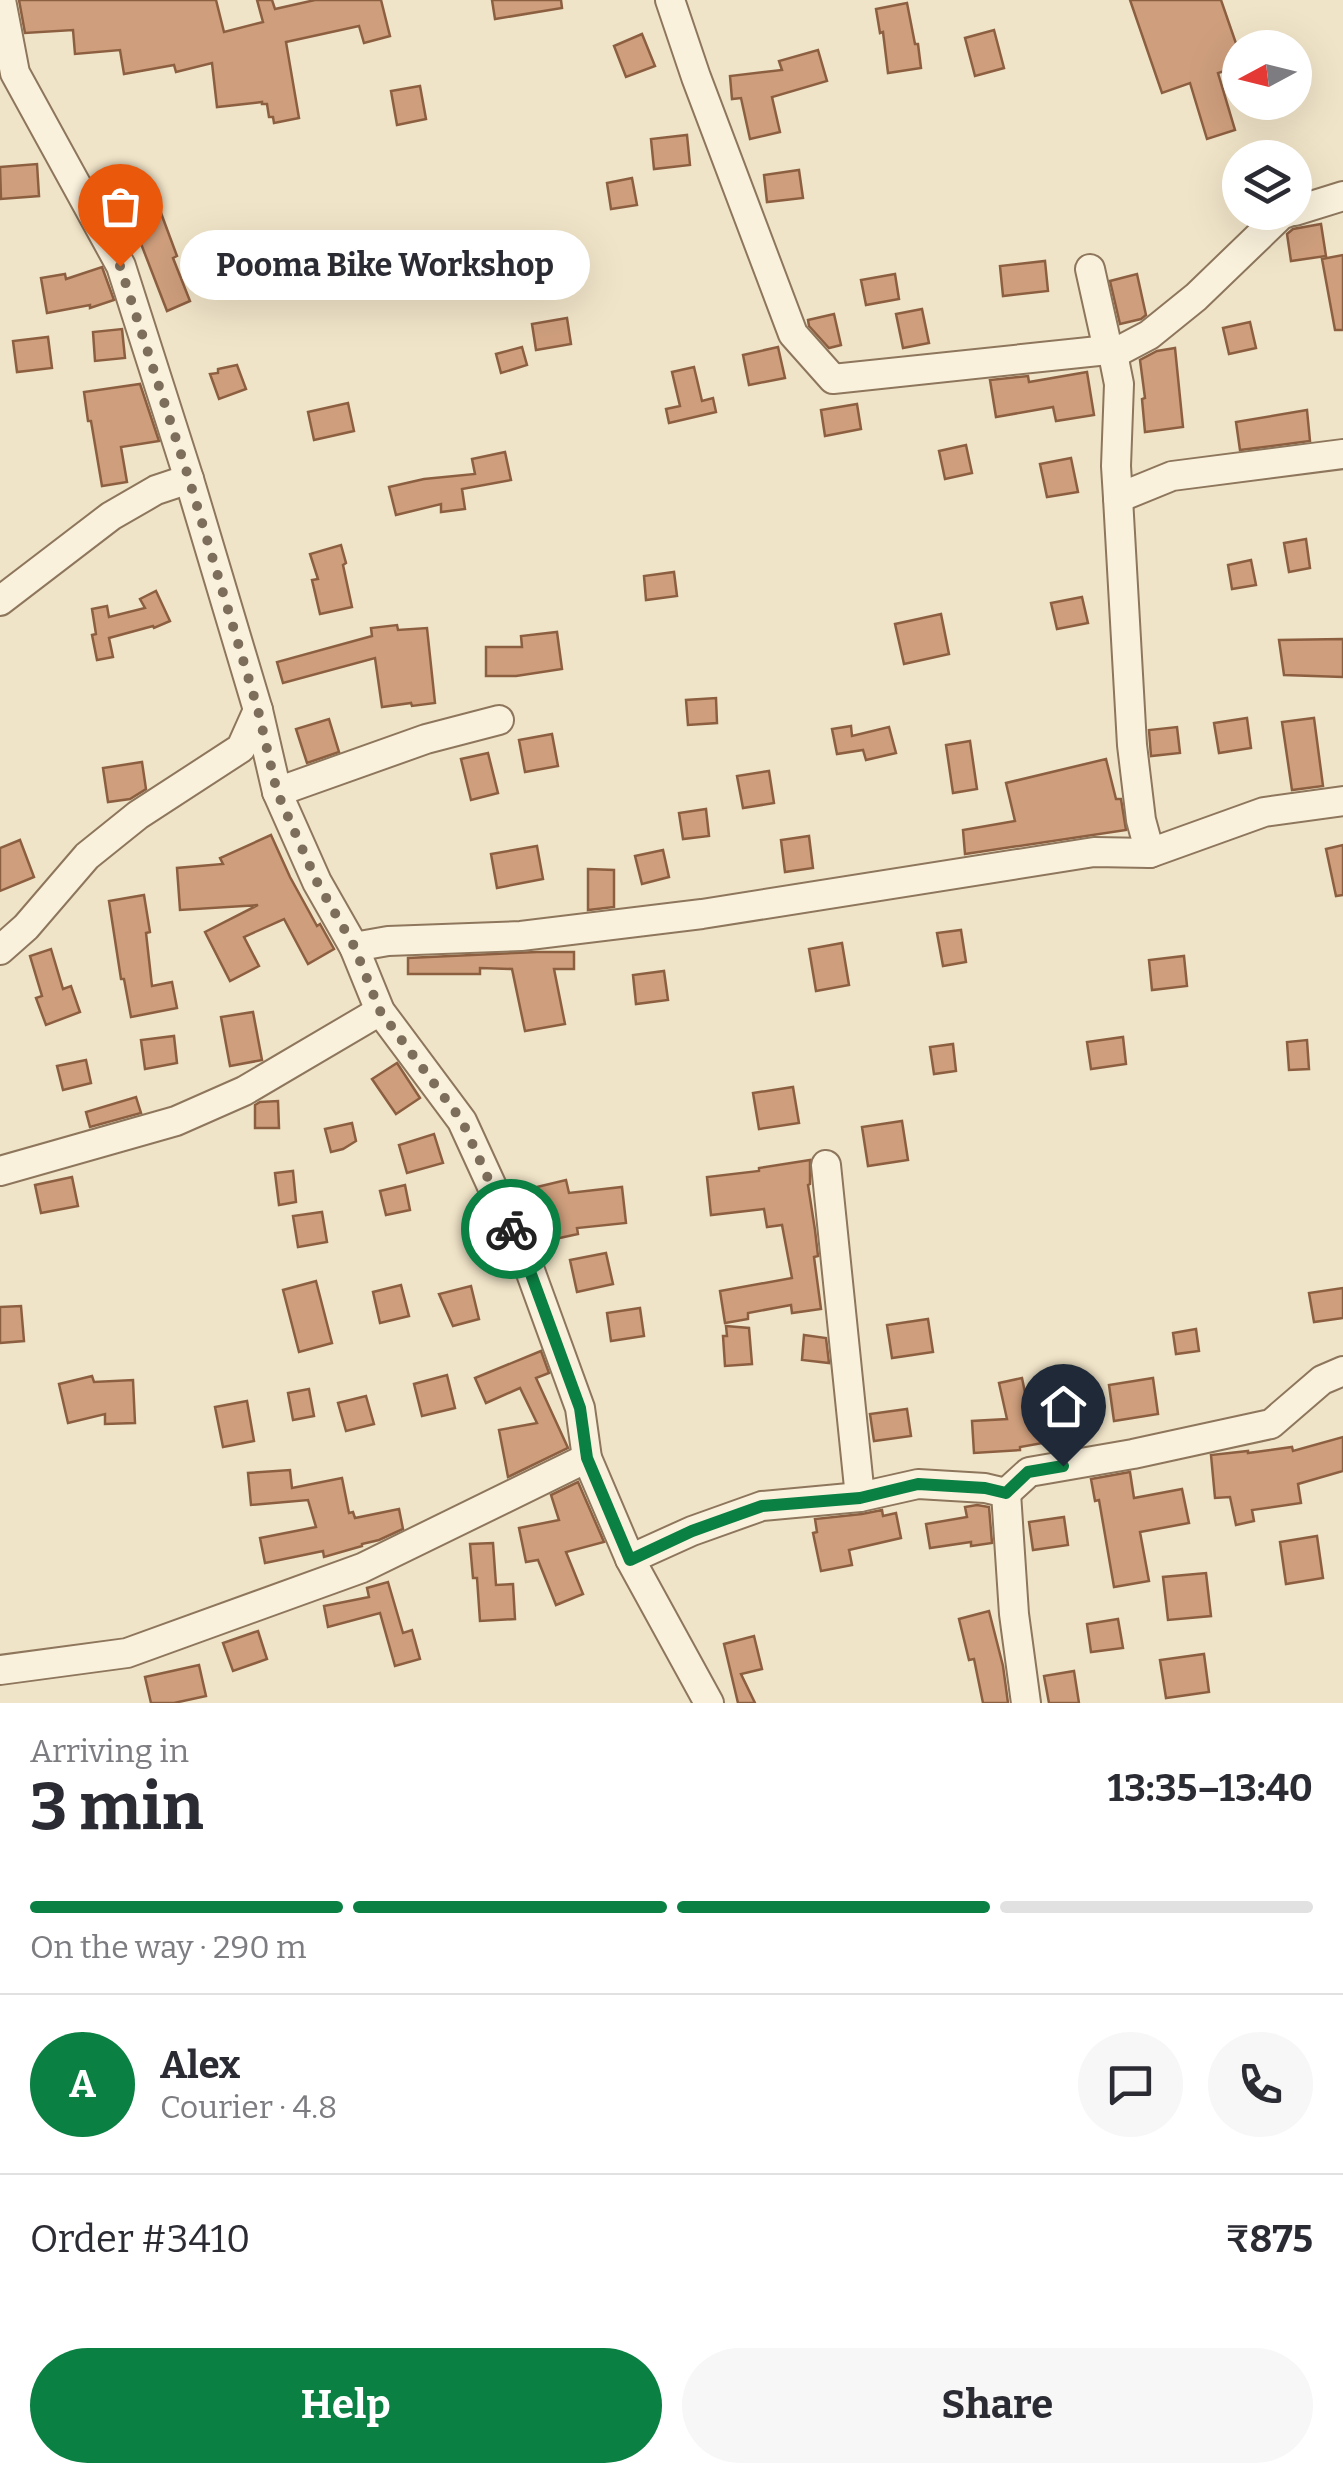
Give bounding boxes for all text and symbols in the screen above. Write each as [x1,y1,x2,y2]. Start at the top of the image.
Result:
north arrow [1222,30,1312,120]
map controls [1222,30,1312,230]
button: layers [1222,140,1312,230]
pin [78,164,163,267]
icon: bag [93,179,148,234]
callout: Pooma Bike Workshop [180,231,590,301]
text: Pooma Bike Workshop [216,246,554,284]
courier [461,1179,561,1279]
icon: bike [484,1202,539,1257]
pin [1021,1364,1106,1467]
icon: home [1036,1379,1091,1434]
text: Arriving in [30,1732,189,1770]
text: 13:35–13:40 [1107,1765,1313,1811]
text: 3 min [30,1768,204,1846]
text: On the way · 290 m [30,1928,307,1966]
button: chat [1078,2032,1183,2137]
button: phone [1208,2032,1313,2137]
text: Alex [160,2042,240,2088]
text: A [69,2061,96,2107]
text: Courier · 4.8 [160,2088,337,2126]
text: Order #3410 [30,2216,250,2262]
text: ₹875 [1226,2216,1313,2262]
button: Help [30,2348,662,2463]
button: Share [682,2348,1313,2463]

